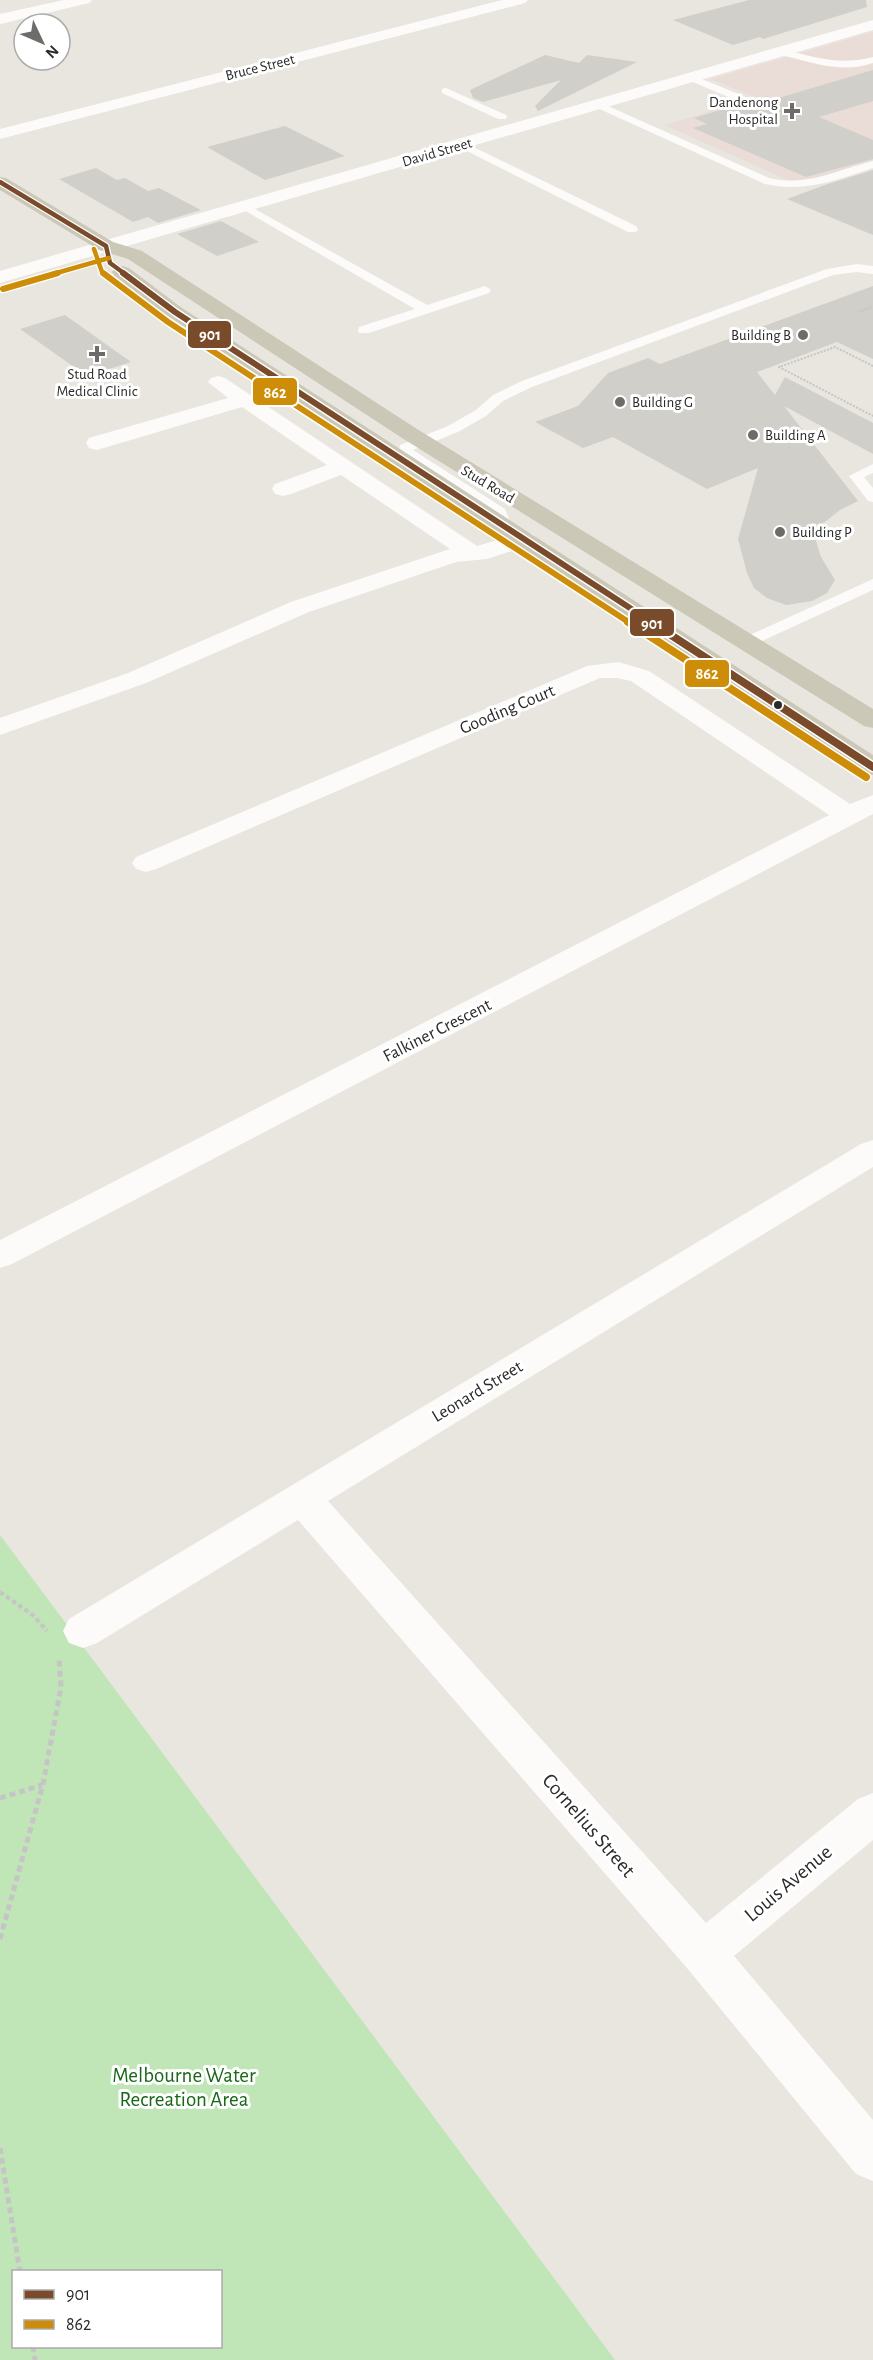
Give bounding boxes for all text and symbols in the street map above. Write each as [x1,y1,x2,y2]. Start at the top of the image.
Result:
north arrow [12,12,72,72]
text: N [42,42,62,61]
street label: Bruce Street [224,52,297,83]
place label: Dandenong Hospital [709,95,779,127]
marker: Dandenong Hospital [783,102,801,120]
street label: David Street [400,135,474,170]
line badge: 901 [187,320,232,349]
text: 901 [199,327,221,343]
place label: Building B [731,328,791,343]
marker: Building B [796,328,810,342]
marker: Stud Road Medical Clinic [88,345,106,363]
place label: Stud Road Medical Clinic [57,367,138,399]
line badge: 862 [252,377,298,406]
text: 862 [263,385,287,401]
marker: Building G [613,395,627,409]
place label: Building G [632,395,693,410]
marker: Building A [746,428,760,442]
place label: Building A [765,428,826,443]
street label: Stud Road [458,463,517,506]
marker: Building P [773,525,787,539]
place label: Building P [792,525,852,540]
line badge: 901 [629,608,675,637]
text: 901 [641,616,663,632]
line badge: 862 [684,659,730,688]
text: 862 [695,666,719,682]
street label: Gooding Court [457,682,558,738]
unlabelled marker [772,699,784,711]
street label: Falkiner Crescent [380,996,495,1066]
street label: Leonard Street [429,1358,526,1426]
street label: Cornelius Street [538,1770,639,1881]
street label: Louis Avenue [741,1841,836,1926]
park label: Melbourne Water Recreation Area [112,2065,256,2110]
legend [12,2270,222,2348]
text: 901 [66,2286,90,2304]
text: 862 [66,2316,91,2334]

